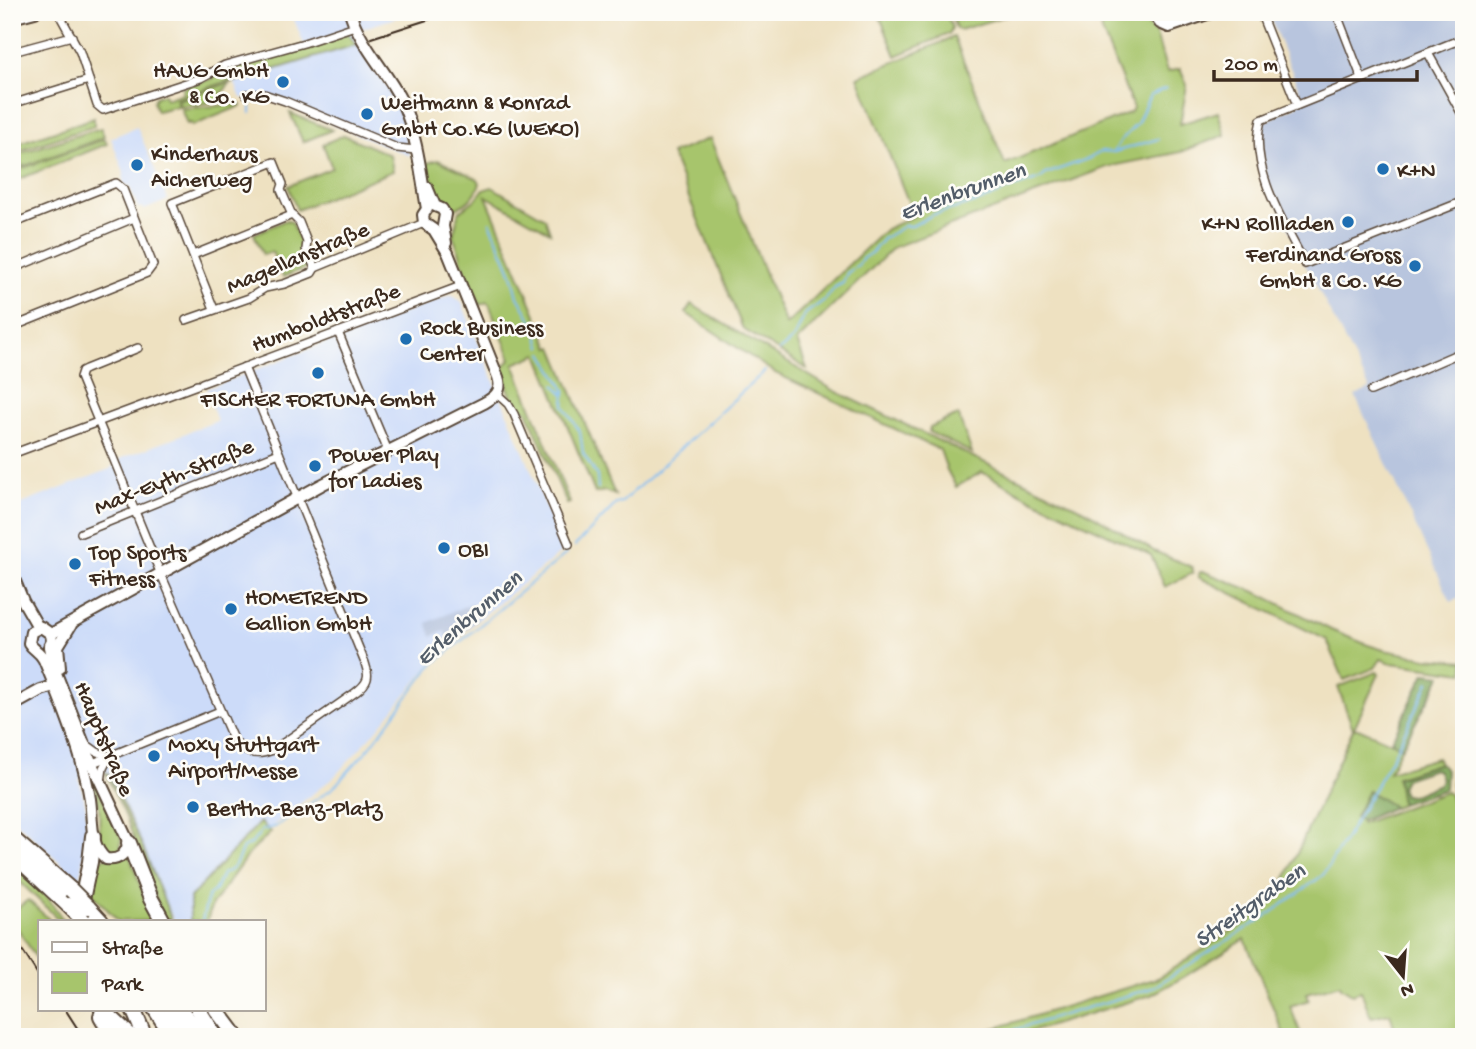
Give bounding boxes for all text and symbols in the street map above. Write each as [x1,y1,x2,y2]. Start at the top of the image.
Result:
scale bar [1214,38,1416,82]
text: 200 m [1224,54,1278,79]
place label: HAUG GmbH & Co. KG [153,59,270,112]
marker: HAUG GmbH & Co. KG [275,74,291,90]
place label: Weitmann & Konrad GmbH Co.KG (WEKO) [381,91,580,144]
marker: Weitmann & Konrad GmbH Co.KG (WEKO) [359,106,375,122]
place label: Kinderhaus Aicherweg [151,142,258,195]
marker: Kinderhaus Aicherweg [129,157,145,173]
water label: Erlenbrunnen [896,157,1031,229]
place label: K+N [1397,159,1436,186]
marker: K+N [1375,161,1391,177]
place label: K+N Rollladen [1201,212,1334,239]
marker: K+N Rollladen [1340,214,1356,230]
street label: Magellanstraße [223,217,375,301]
place label: Ferdinand Gross GmbH & Co. KG [1245,243,1402,296]
marker: Ferdinand Gross GmbH & Co. KG [1407,258,1423,274]
street label: Humboldtstraße [248,278,405,360]
place label: Rock Business Center [420,316,544,369]
marker: Rock Business Center [398,331,414,347]
marker: FISCHER FORTUNA GmbH [310,365,326,381]
place label: FISCHER FORTUNA GmbH [199,388,437,415]
street label: Max-Eyth-Straße [91,434,259,523]
place label: Power Play for Ladies [328,443,439,496]
marker: Power Play for Ladies [307,458,323,474]
place label: OBI [458,538,489,565]
marker: OBI [436,540,452,556]
place label: Top Sports Fitness [87,541,187,594]
marker: Top Sports Fitness [67,556,83,572]
water label: Erlenbrunnen [411,565,530,674]
place label: HOMETREND Gallion GmbH [245,586,373,639]
marker: HOMETREND Gallion GmbH [223,601,239,617]
street label: Hauptstraße [67,678,139,802]
place label: Moxy Stuttgart Airport/Messe [168,733,319,786]
marker: Moxy Stuttgart Airport/Messe [146,748,162,764]
place label: Bertha-Benz-Platz [206,797,383,824]
marker: Bertha-Benz-Platz [185,799,201,815]
water label: Streitgraben [1190,858,1313,956]
legend [38,920,266,1010]
text: Straße [102,938,164,963]
north arrow [1368,940,1438,1010]
text: Park [101,974,145,999]
text: N [1398,976,1416,1002]

